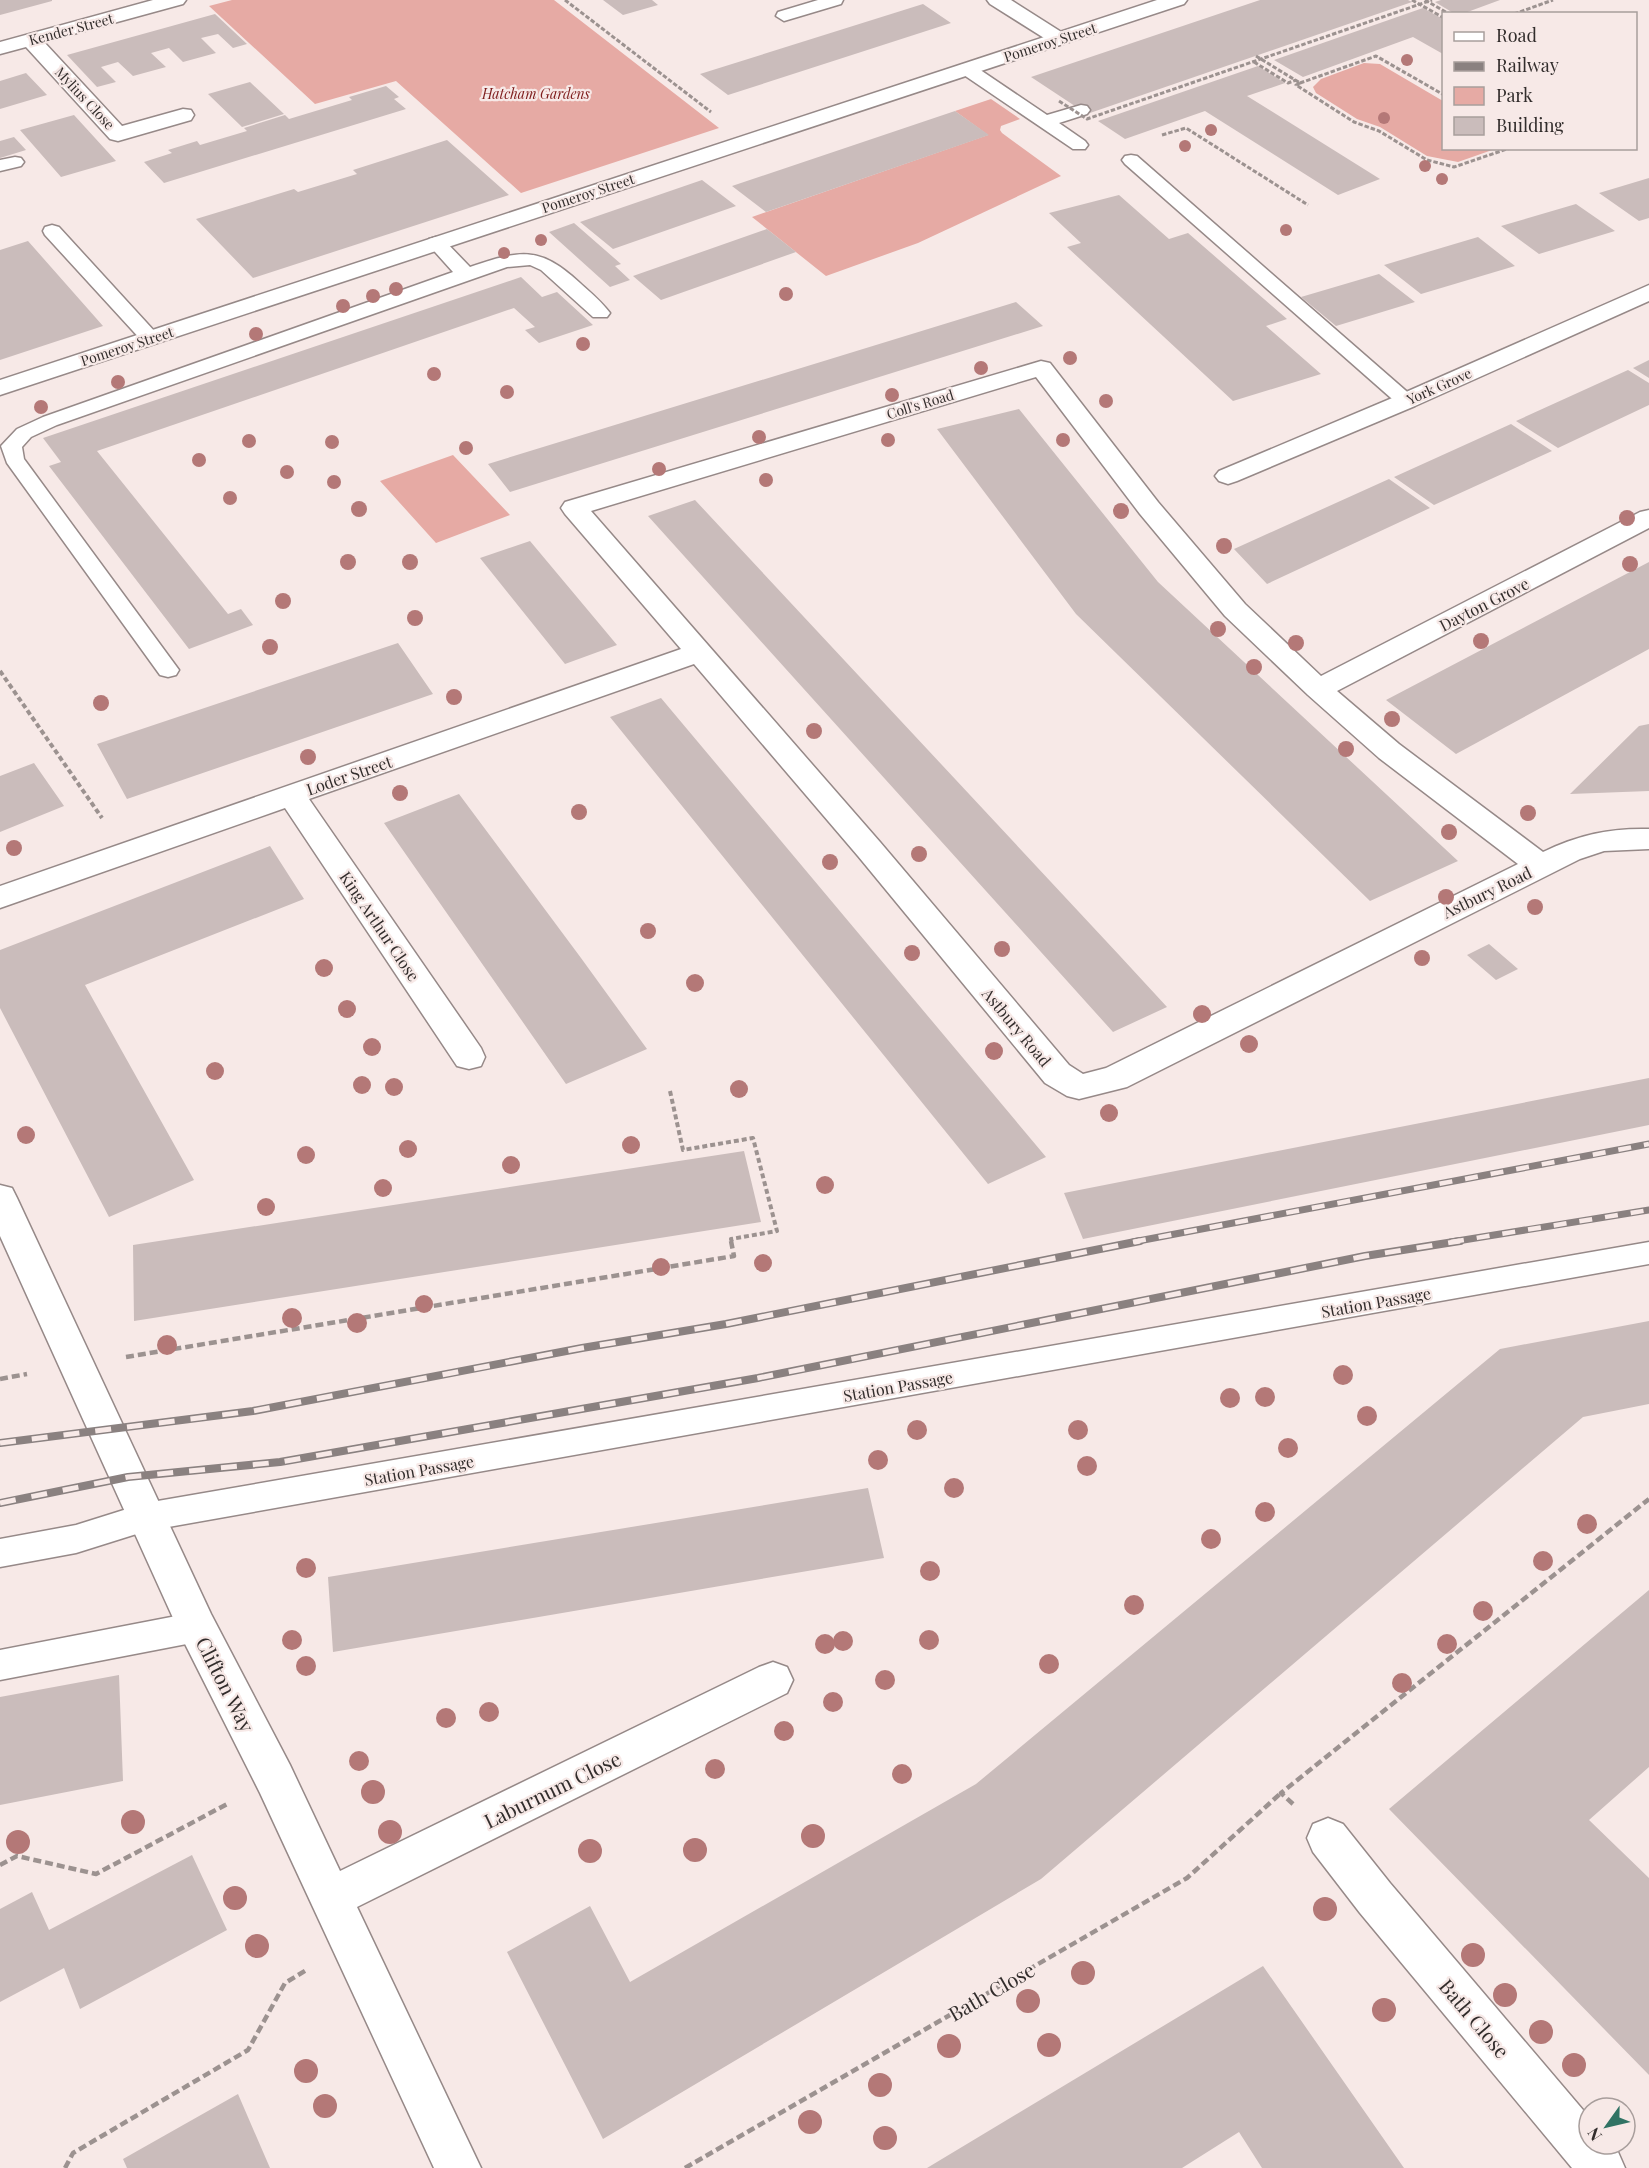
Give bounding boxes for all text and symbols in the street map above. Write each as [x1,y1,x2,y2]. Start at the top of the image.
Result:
street label: Kender Street [27,8,116,49]
legend [1442,12,1637,150]
street label: Pomeroy Street [1001,18,1100,66]
text: Road [1496,23,1537,47]
text: Railway [1496,53,1559,77]
street label: Mylius Close [51,63,119,133]
text: Park [1496,83,1533,107]
park label: Hatcham Gardens [481,84,591,103]
text: Building [1496,113,1564,137]
street label: Pomeroy Street [539,169,638,217]
street label: Pomeroy Street [78,322,177,370]
street label: York Grove [1403,363,1474,409]
street label: Coll's Road [884,385,956,423]
street label: Dayton Grove [1436,572,1532,636]
street label: Loder Street [303,750,395,799]
street label: Astbury Road [1438,861,1535,923]
street label: King Arthur Close [335,867,425,985]
street label: Astbury Road [977,983,1056,1071]
street label: Station Passage [1320,1282,1432,1322]
street label: Station Passage [842,1366,954,1406]
street label: Station Passage [363,1450,475,1490]
street label: Clifton Way [191,1632,261,1736]
street label: Laburnum Close [479,1744,625,1834]
street label: Bath Close [943,1955,1039,2027]
street label: Bath Close [1434,1973,1516,2063]
north arrow [1577,2096,1637,2156]
text: N [1582,2124,1606,2145]

